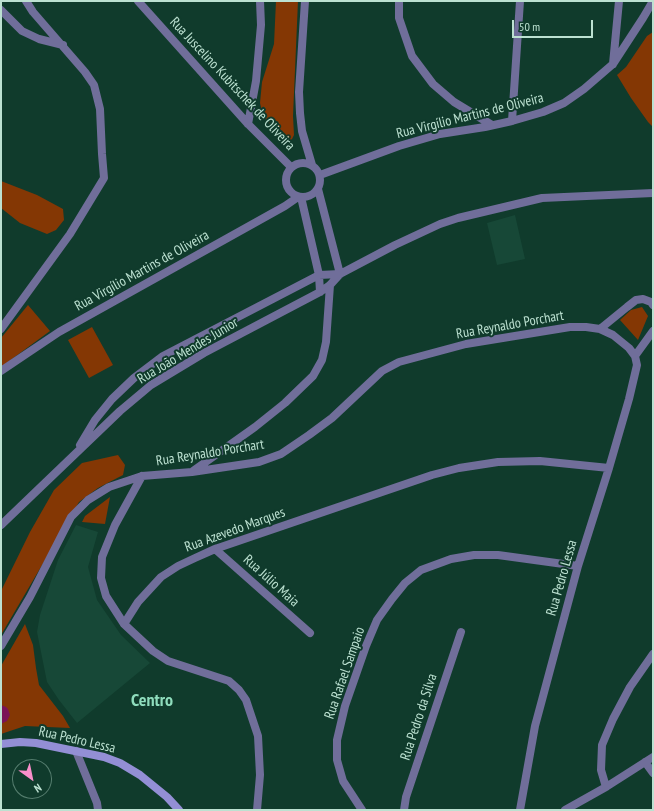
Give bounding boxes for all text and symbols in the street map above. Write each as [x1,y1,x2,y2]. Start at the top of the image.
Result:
scale bar [514,12,595,38]
street label: Rua Juscelino Kubitschek de Oliveira [166,14,298,154]
text: 50 m [519,19,540,34]
street label: Rua Virgílio Martins de Oliveira [395,90,545,142]
street label: Rua Virgílio Martins de Oliveira [72,227,212,315]
street label: Rua Reynaldo Porchart [455,307,565,343]
street label: Rua João Mendes Junior [135,314,241,388]
street label: Rua Reynaldo Porchart [155,436,265,470]
street label: Rua Azevedo Marques [183,504,287,556]
street label: Rua Pedro Lessa [543,538,581,618]
street label: Rua Júlio Maia [240,552,302,610]
street label: Rua Rafael Sampaio [321,625,369,721]
street label: Rua Pedro da Silva [397,672,441,762]
district label: Centro [131,690,173,712]
street label: Rua Pedro Lessa [37,723,117,757]
north arrow [12,759,52,799]
text: N [32,781,44,796]

